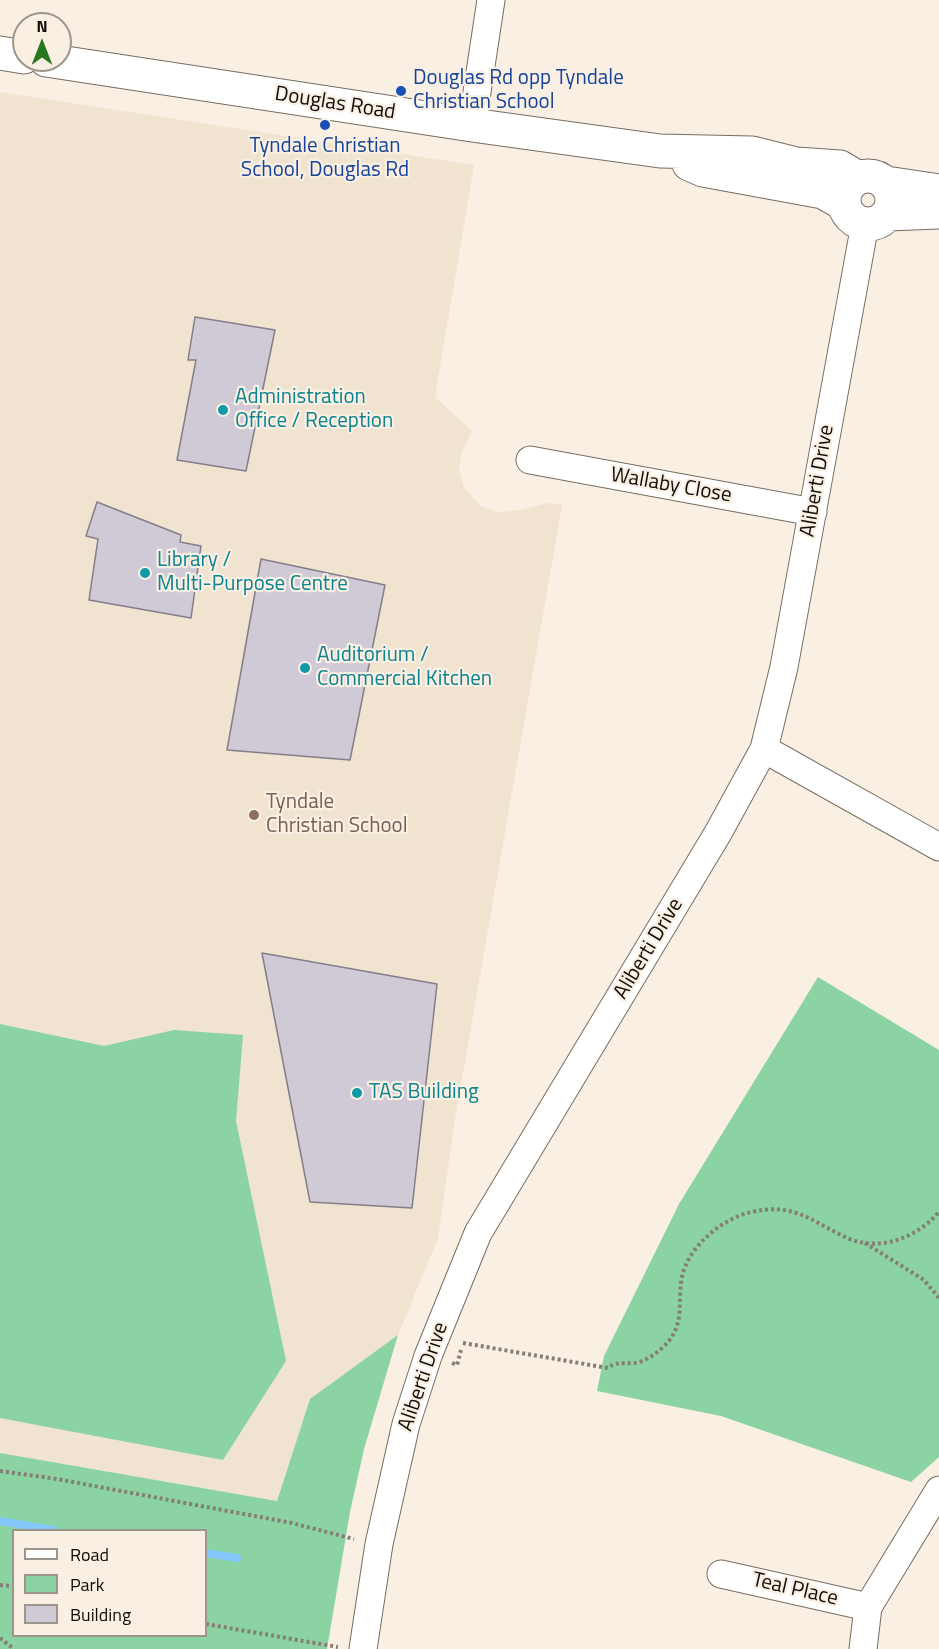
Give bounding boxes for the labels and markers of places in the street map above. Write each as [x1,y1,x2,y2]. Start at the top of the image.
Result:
place label: Douglas Rd opp Tyndale Christian School [413,66,624,116]
marker: Douglas Rd opp Tyndale Christian School [394,84,408,98]
marker: Tyndale Christian School, Douglas Rd [318,118,332,132]
place label: Tyndale Christian School, Douglas Rd [241,134,409,184]
place label: Administration Office / Reception [235,385,393,435]
marker: Administration Office / Reception [216,403,230,417]
place label: Library / Multi-Purpose Centre [157,548,348,598]
marker: Library / Multi-Purpose Centre [138,566,152,580]
place label: Auditorium / Commercial Kitchen [317,643,492,693]
marker: Auditorium / Commercial Kitchen [298,661,312,675]
place label: Tyndale Christian School [266,790,408,840]
marker: Tyndale Christian School [247,808,261,822]
place label: TAS Building [369,1080,479,1106]
marker: TAS Building [350,1086,364,1100]

